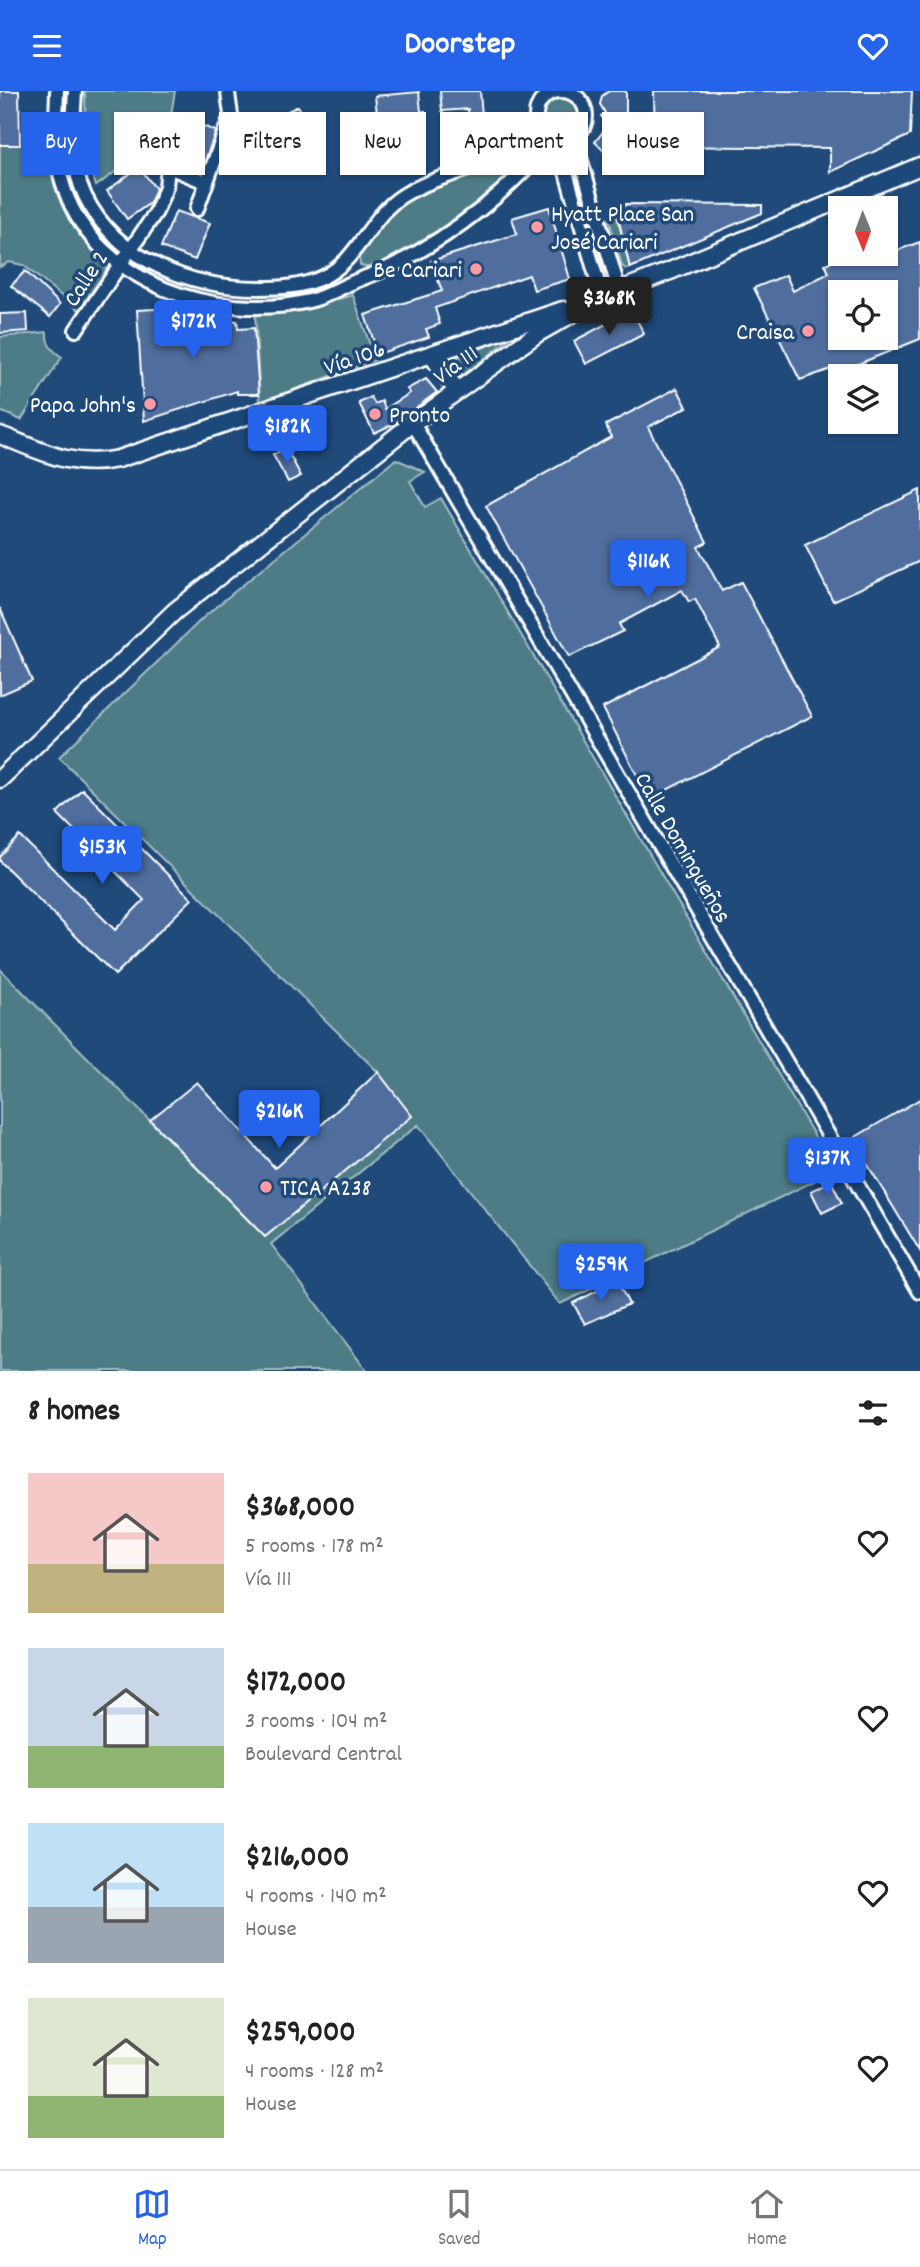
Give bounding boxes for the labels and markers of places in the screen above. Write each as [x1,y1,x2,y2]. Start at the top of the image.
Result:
place label: Hyatt Place San José Cariari [551,199,694,261]
marker: Hyatt Place San José Cariari [529,219,545,235]
place label: Be Cariari [374,255,462,289]
marker: Be Cariari [468,261,484,277]
pin: $368K [560,278,658,337]
pin: $172K [144,301,242,360]
place label: Craisa [736,317,795,351]
marker: Craisa [800,323,816,339]
place label: Papa John's [30,390,136,424]
marker: Papa John's [142,396,158,412]
place label: Pronto [389,400,450,434]
pin: $182K [238,405,336,465]
marker: Pronto [367,406,383,422]
pin: $116K [599,540,697,600]
pin: $153K [53,827,151,886]
pin: $216K [230,1091,328,1150]
pin: $137K [778,1137,876,1197]
place label: TICA A238 [280,1173,371,1207]
marker: TICA A238 [258,1179,274,1195]
pin: $259K [552,1243,650,1303]

